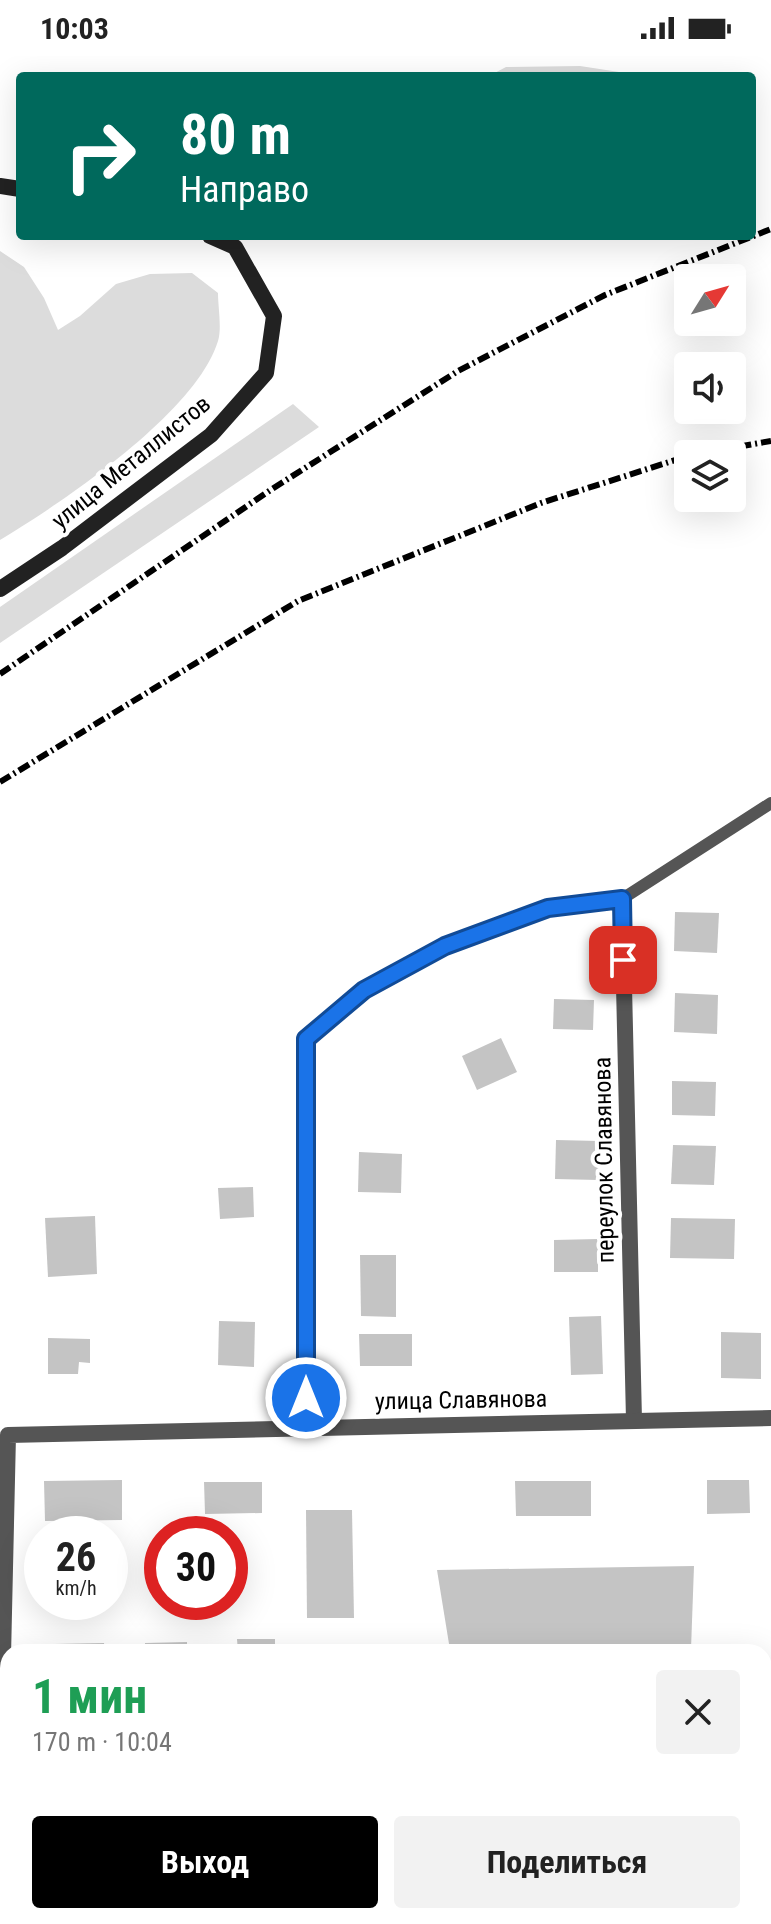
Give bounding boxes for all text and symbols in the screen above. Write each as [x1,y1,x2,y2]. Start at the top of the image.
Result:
text: 10:03 [40,11,109,46]
text: 80 m [180,102,291,168]
icon: right [48,104,152,208]
text: Направо [180,169,309,211]
north arrow [674,264,746,336]
map controls [674,264,746,512]
button: sound [674,352,746,424]
street label: улица Металлистов [46,389,216,535]
button: layers [674,440,746,512]
pin [589,926,657,994]
icon: arrive [601,938,645,982]
street label: переулок Славянова [588,1057,620,1263]
position arrow [264,1356,348,1440]
street label: улица Славянова [375,1384,547,1416]
speed limit sign: 30 [144,1516,248,1620]
text: 26 [56,1534,96,1581]
text: km/h [55,1576,97,1600]
text: 1 мин [32,1668,147,1725]
button: close [656,1670,740,1754]
text: 170 m · 10:04 [32,1727,172,1757]
button: Выход [32,1816,378,1908]
button: Поделиться [394,1816,740,1908]

